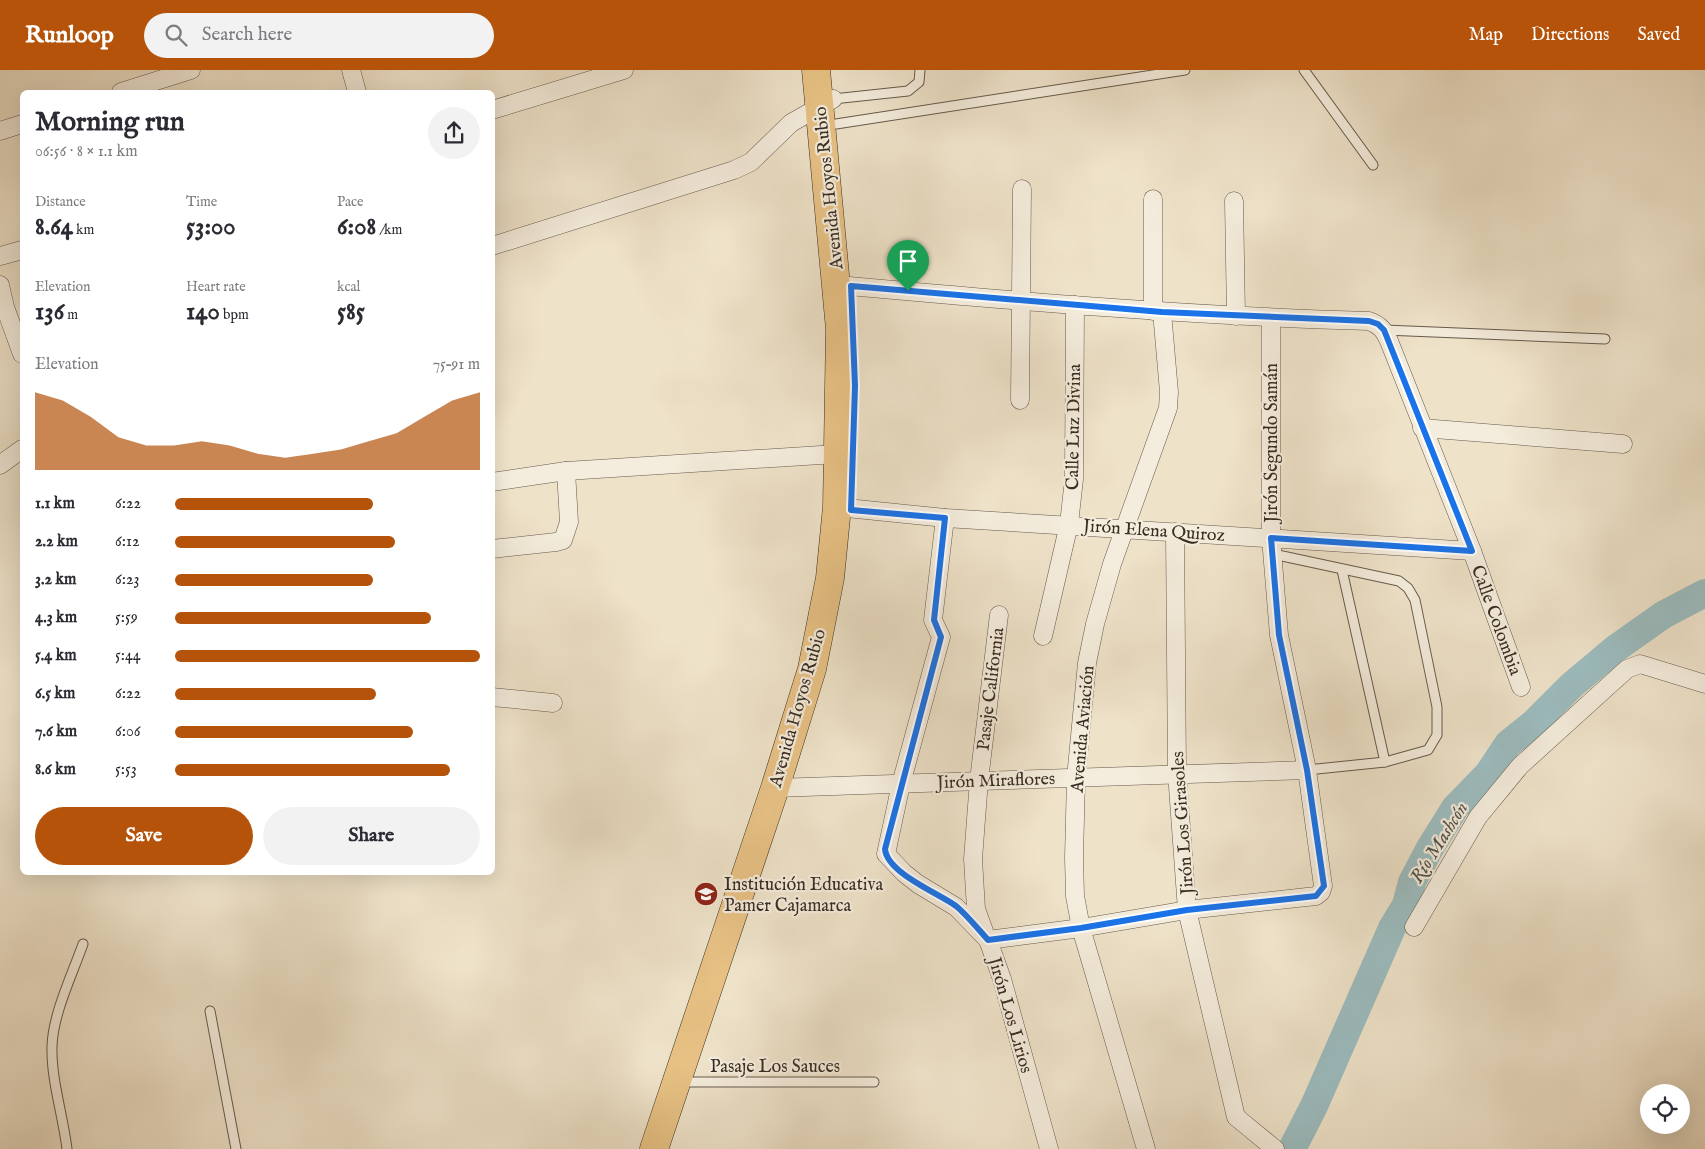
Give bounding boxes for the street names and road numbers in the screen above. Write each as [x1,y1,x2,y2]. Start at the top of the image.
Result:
street label: Avenida Hoyos Rubio [809,105,850,271]
street label: Calle Luz Divina [1062,363,1087,490]
street label: Jirón Segundo Samán [1261,363,1284,525]
street label: Jirón Elena Quiroz [1080,515,1226,548]
street label: Calle Colombia [1465,562,1526,679]
street label: Avenida Hoyos Rubio [765,626,832,791]
street label: Pasaje California [973,626,1010,752]
street label: Avenida Aviación [1066,664,1101,795]
street label: Jirón Los Girasoles [1167,750,1200,897]
street label: Jirón Miraflores [934,768,1056,795]
street label: Jirón Los Lirios [981,953,1037,1076]
street label: Pasaje Los Sauces [710,1056,840,1079]

